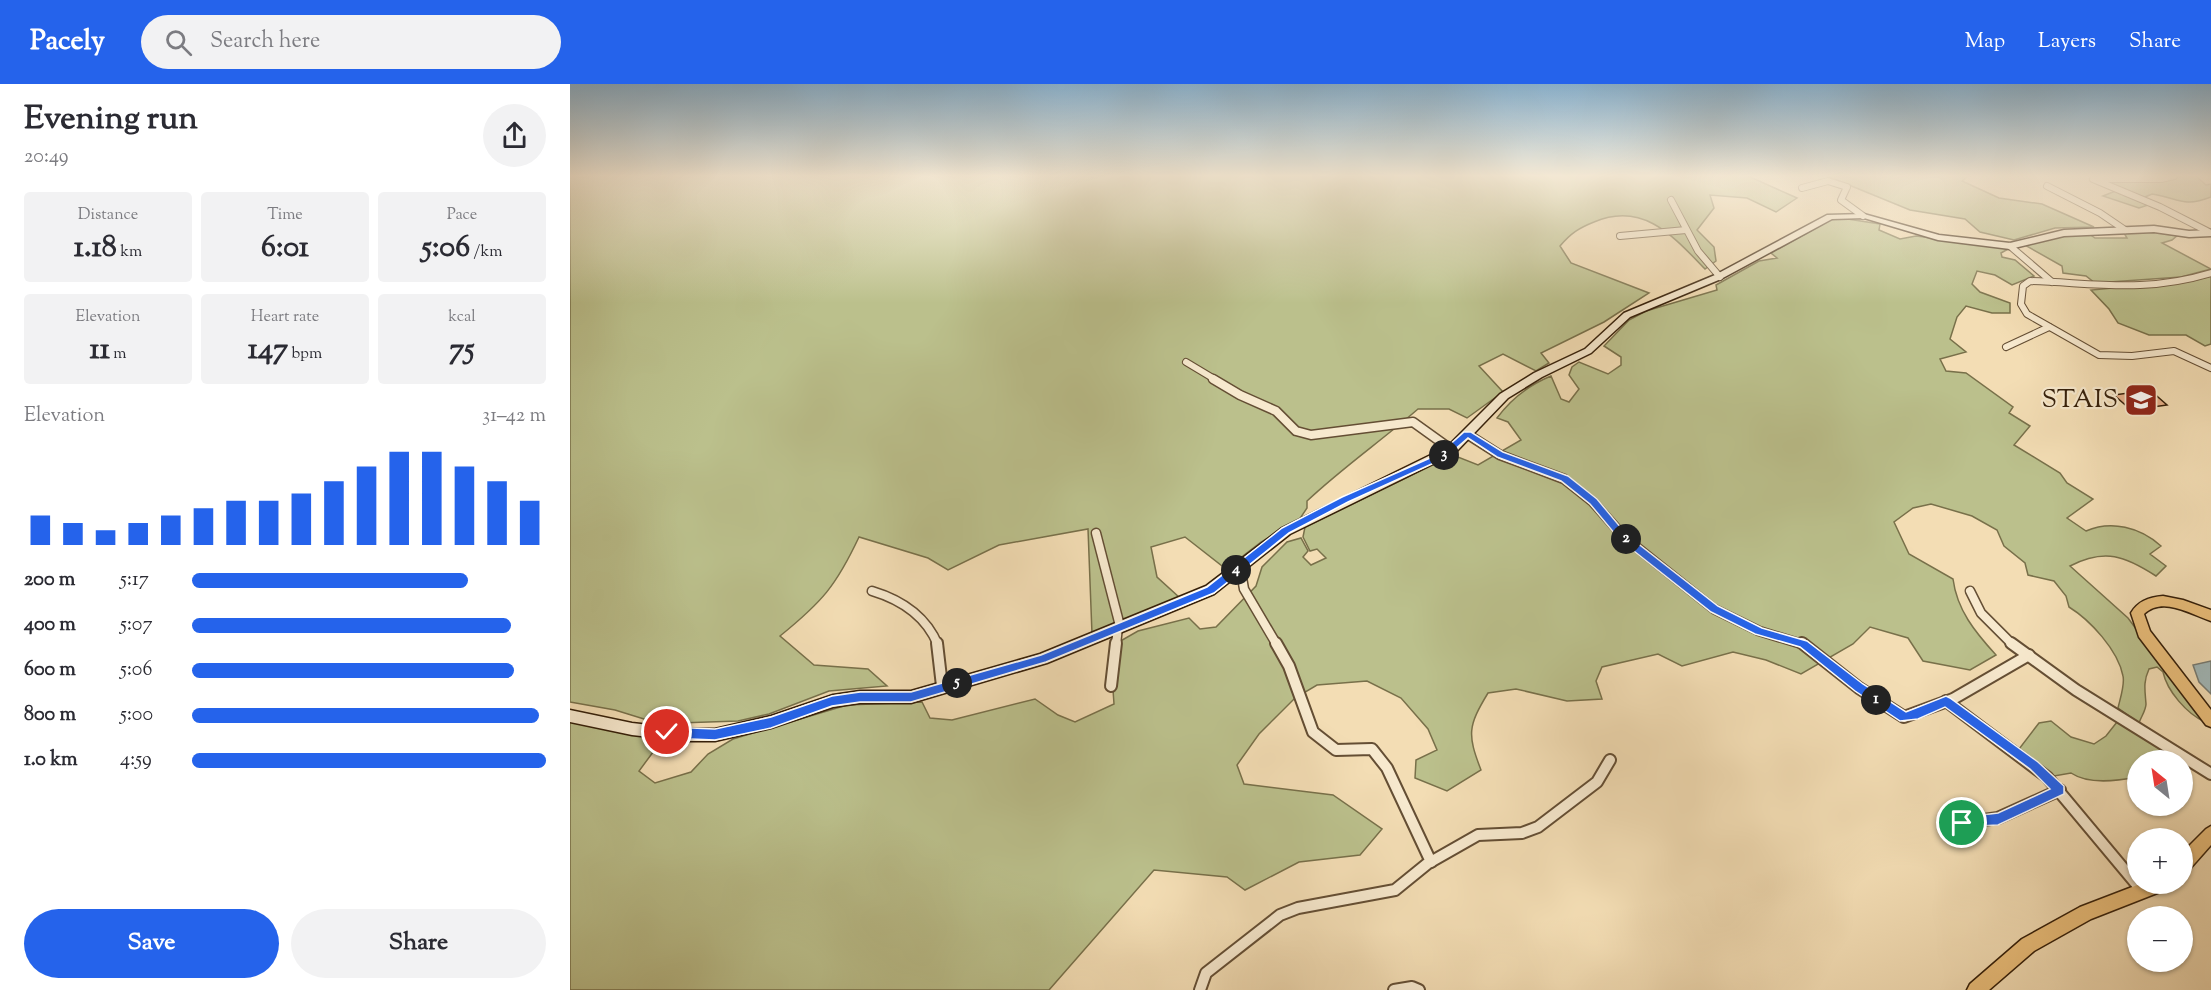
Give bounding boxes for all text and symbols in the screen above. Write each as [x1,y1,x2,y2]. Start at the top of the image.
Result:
search box [141,15,561,69]
text: Pacely [30,22,105,62]
icon: search [162,26,195,59]
text: Search here [210,26,320,58]
text: Map [1965,27,2005,57]
text: Layers [2038,27,2096,57]
text: Share [2129,27,2181,57]
text: Evening run [24,96,198,144]
button: share [483,104,546,167]
text: 20:49 [24,143,69,172]
text: Distance [78,204,138,227]
text: Time [267,204,303,227]
text: Pace [447,204,477,227]
text: 1.18 [74,227,117,270]
text: 6:01 [261,227,309,270]
text: 5:06 [422,227,470,270]
text: km [117,241,142,264]
text: /km [470,241,502,264]
text: Elevation [76,306,140,329]
text: Heart rate [251,306,319,329]
text: kcal [448,306,476,329]
text: 11 [89,329,110,372]
text: 147 [248,329,288,372]
text: 75 [449,329,475,372]
text: m [110,343,127,366]
text: bpm [288,343,322,366]
place label: STAIS [2041,382,2118,419]
school or university icon: STAIS [2123,382,2159,418]
text: Elevation [24,402,105,431]
text: 31–42 m [482,402,546,431]
pin: 3 [1429,440,1459,470]
text: 3 [1441,443,1447,466]
pin: 2 [1611,524,1641,554]
text: 2 [1622,527,1630,550]
pin: 4 [1221,555,1251,585]
text: 4 [1232,558,1240,581]
text: 200 m [24,566,75,595]
text: 5:17 [120,566,149,595]
text: 400 m [24,611,76,640]
text: 5:07 [120,611,152,640]
text: 600 m [24,656,76,685]
text: 5:06 [120,656,152,685]
pin: 5 [942,668,972,698]
text: 5 [954,671,960,694]
pin: 1 [1861,685,1891,715]
text: 1 [1873,688,1879,711]
text: 800 m [24,701,76,730]
text: 5:00 [120,701,153,730]
pin [641,706,692,757]
icon: check [650,715,683,748]
text: 1.0 km [24,746,78,775]
text: 4:59 [120,746,152,775]
north arrow [2127,750,2193,816]
map controls [2127,750,2193,972]
pin [1936,797,1987,848]
icon: arrive [1945,806,1978,839]
button: + [2127,828,2193,894]
button: − [2127,906,2193,972]
button: Save [24,909,279,978]
button: Share [291,909,546,978]

